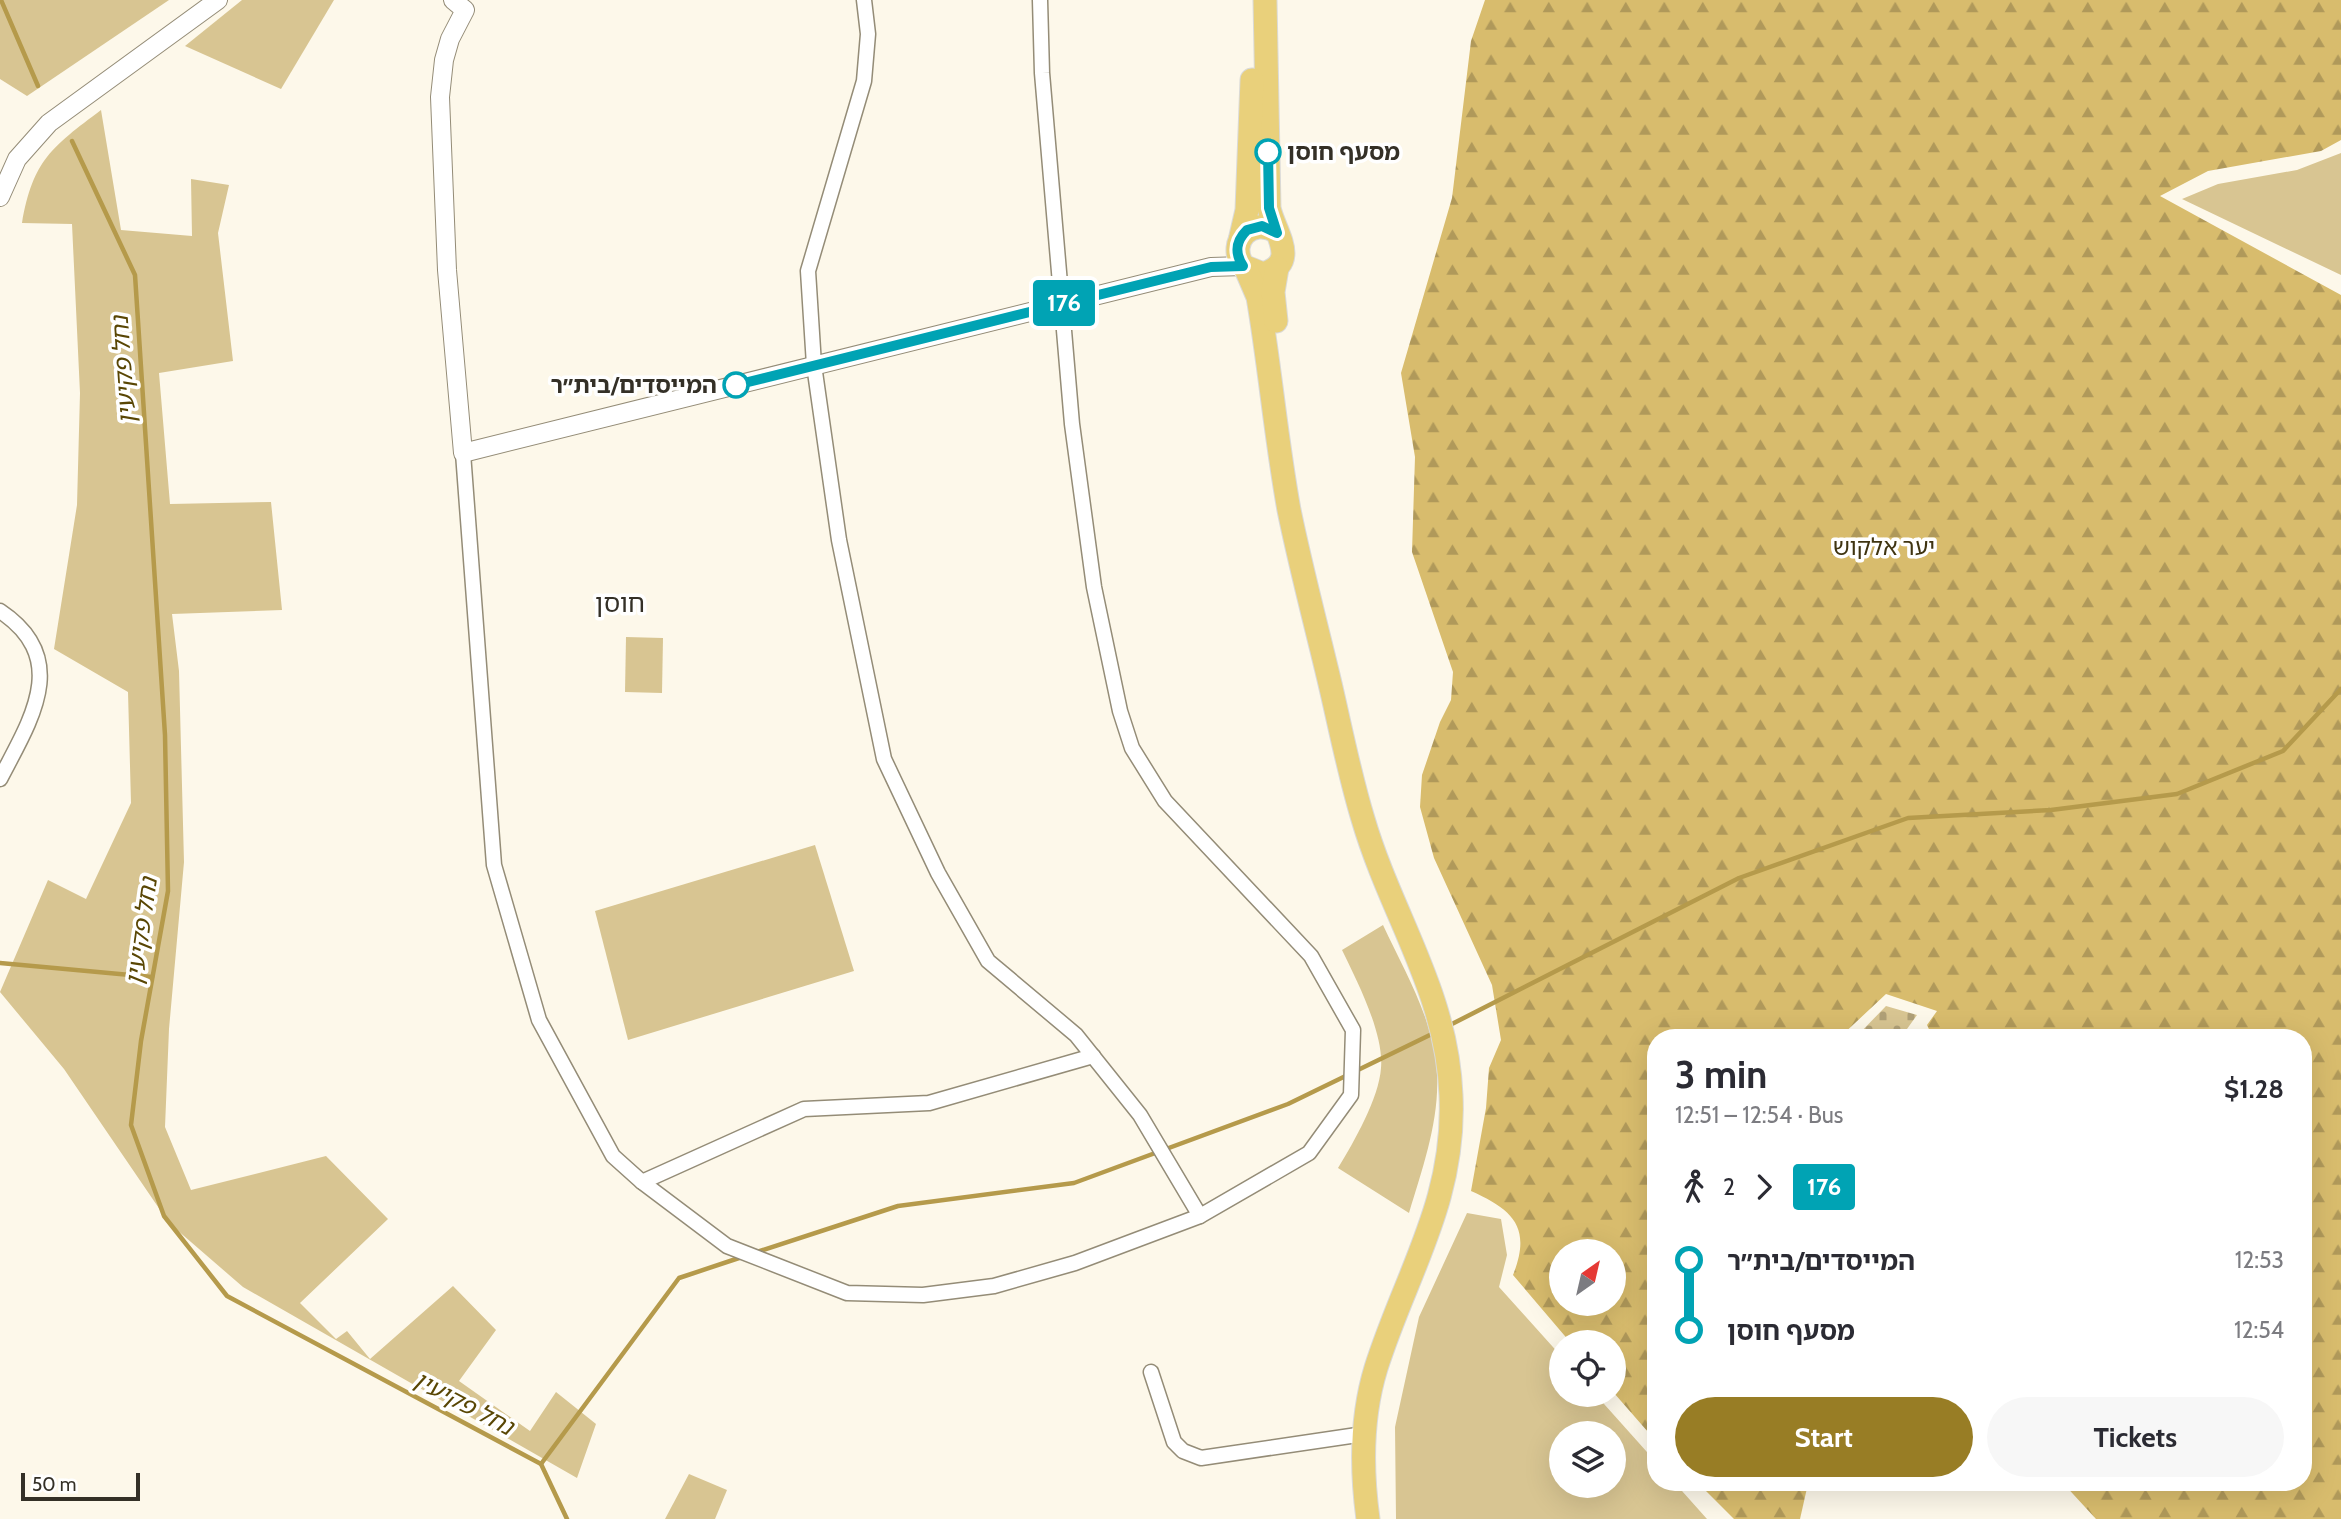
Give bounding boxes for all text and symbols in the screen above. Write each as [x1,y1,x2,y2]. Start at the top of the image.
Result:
place label: מסעף חוסן [1287,138,1400,166]
marker: מסעף חוסן [1255,139,1281,165]
line badge: 176 [1024,280,1104,326]
text: 176 [1047,288,1081,317]
water label: נחל פקיעין [105,313,141,425]
place label: המייסדים/בית״ר [551,371,717,399]
marker: המייסדים/בית״ר [723,372,749,398]
park label: יער אלקוש [1833,533,1935,561]
district label: חוסן [595,587,645,619]
water label: נחל פקיעין [119,874,163,987]
text: 3 min [1675,1051,1767,1098]
text: $1.28 [2224,1073,2284,1105]
text: 12:51 – 12:54 · Bus [1675,1101,1843,1129]
icon: walk [1675,1168,1713,1206]
icon: forward [1745,1168,1783,1206]
text: 176 [1807,1172,1841,1201]
text: 2 [1723,1173,1735,1201]
north arrow [1549,1239,1626,1316]
map controls [1549,1239,1626,1498]
text: המייסדים/בית״ר [1727,1245,1915,1277]
text: 12:53 [2235,1246,2284,1274]
text: מסעף חוסן [1727,1315,1855,1347]
text: 12:54 [2234,1316,2284,1344]
button: locate [1549,1330,1626,1407]
water label: נחל פקיעין [409,1365,520,1442]
button: Start [1675,1397,1973,1477]
button: Tickets [1987,1397,2284,1477]
button: layers [1549,1421,1626,1498]
scale bar [21,1470,140,1502]
text: 50 m [32,1473,76,1496]

